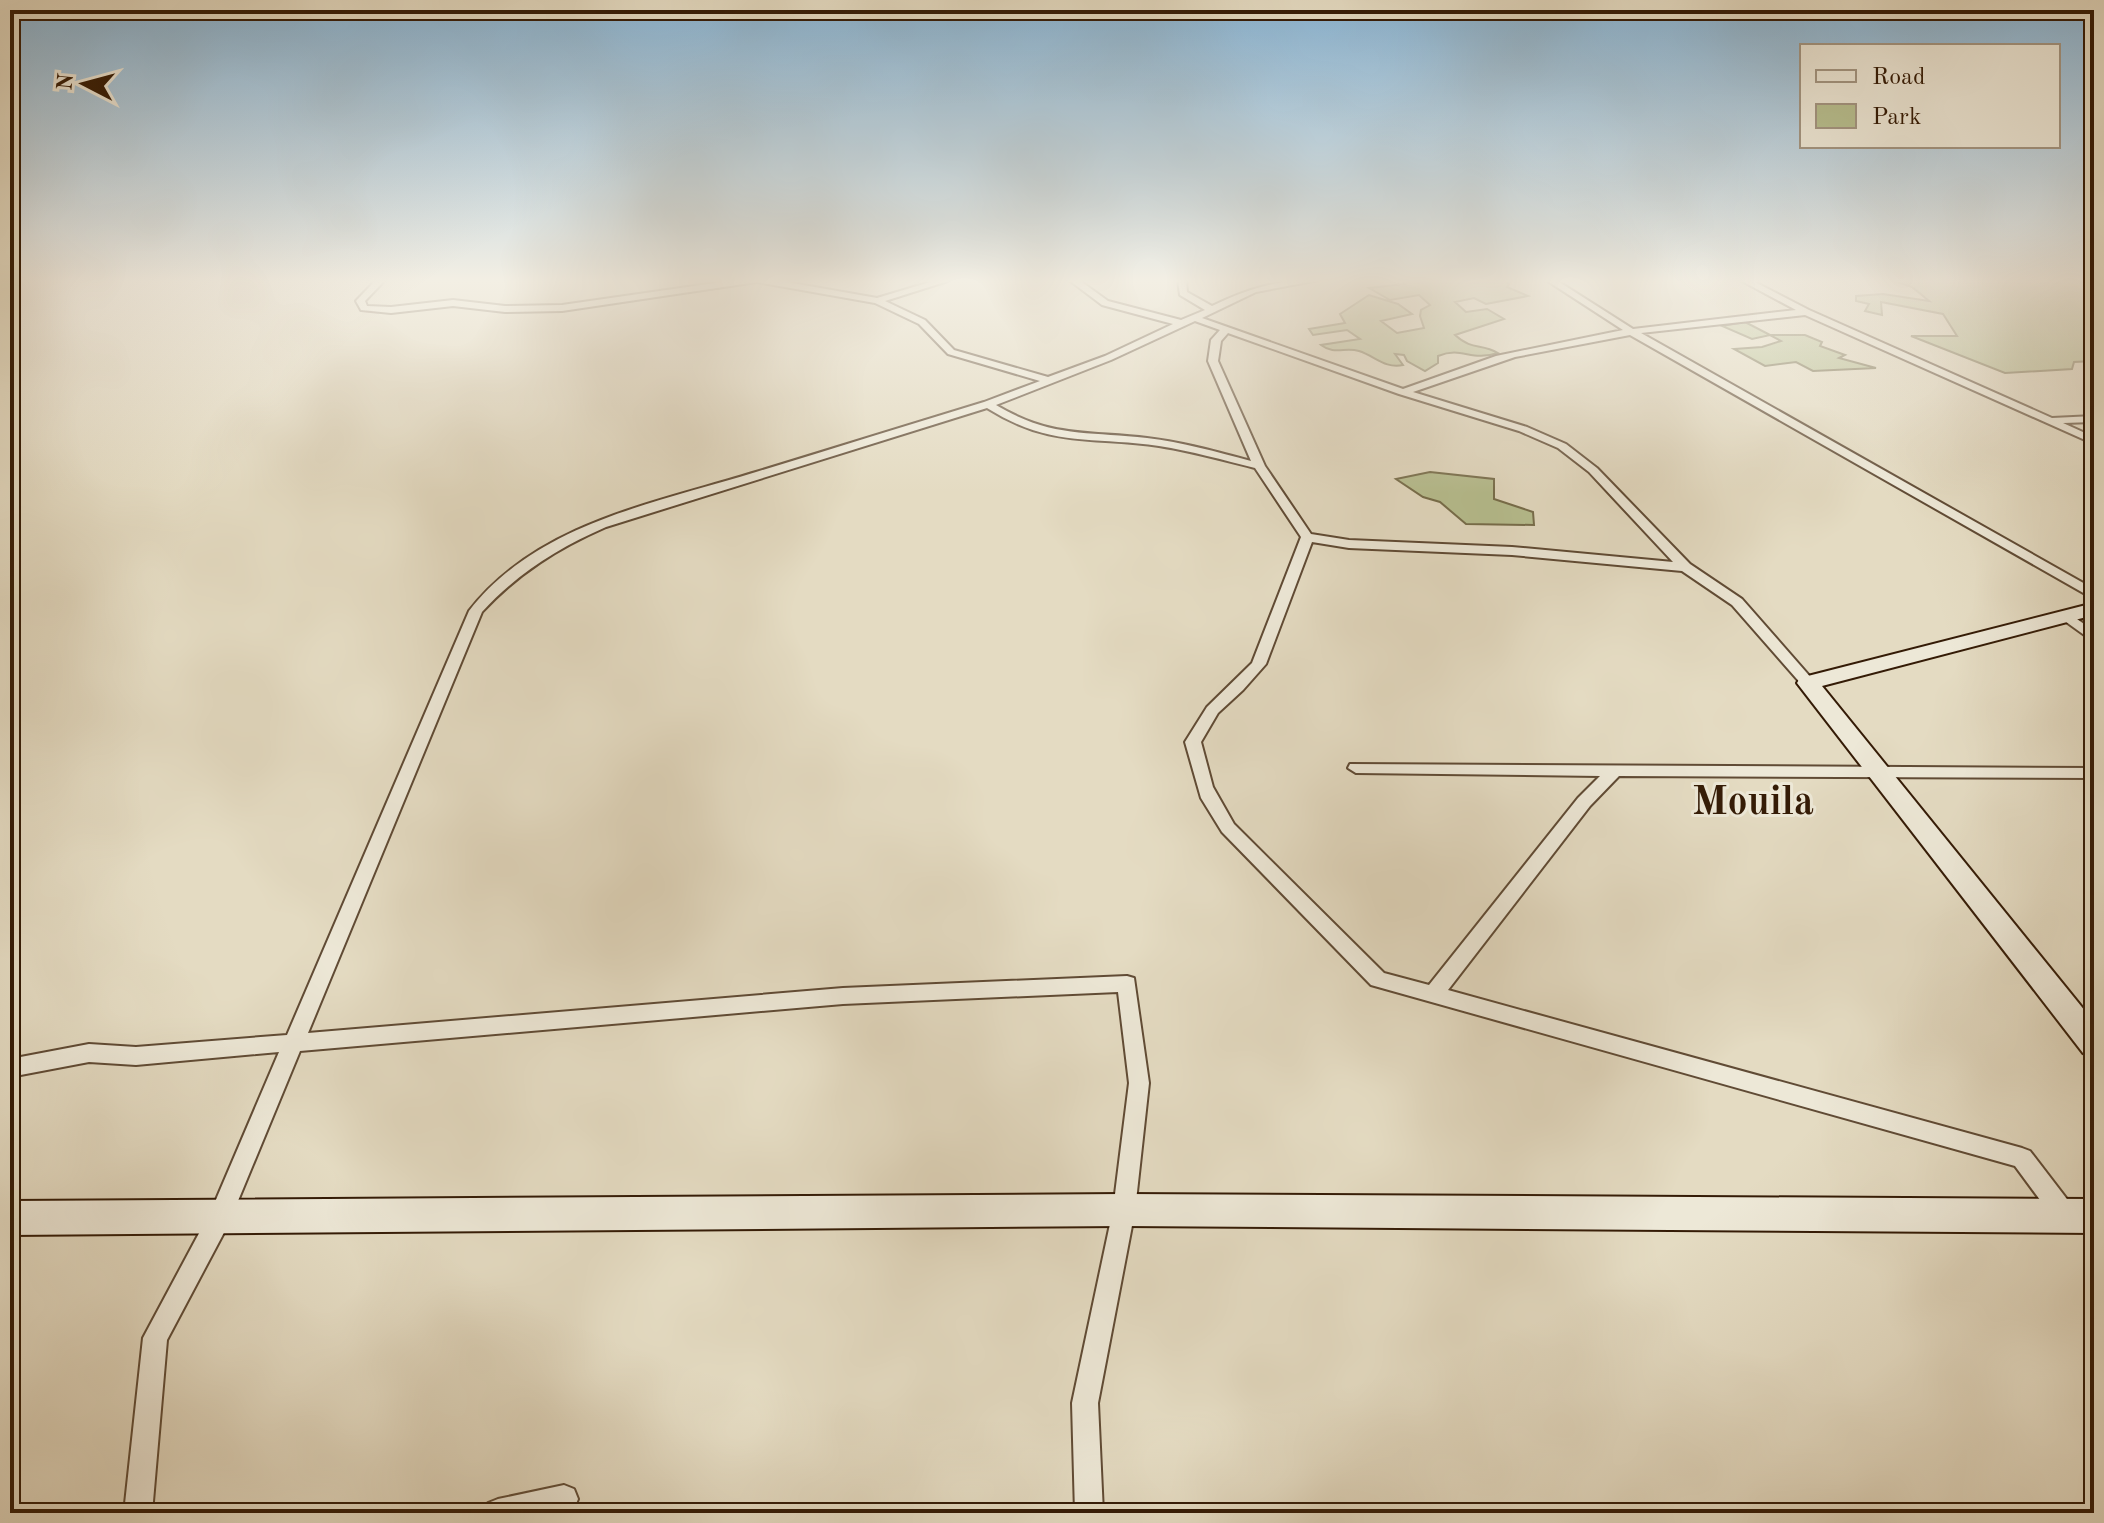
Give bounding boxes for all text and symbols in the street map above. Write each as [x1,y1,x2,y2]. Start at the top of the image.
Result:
north arrow [44,44,124,124]
legend [1800,44,2060,148]
text: Road [1872,66,1925,90]
text: N [54,72,78,92]
text: Park [1872,106,1921,130]
district label: Mouila [1692,784,1814,824]

